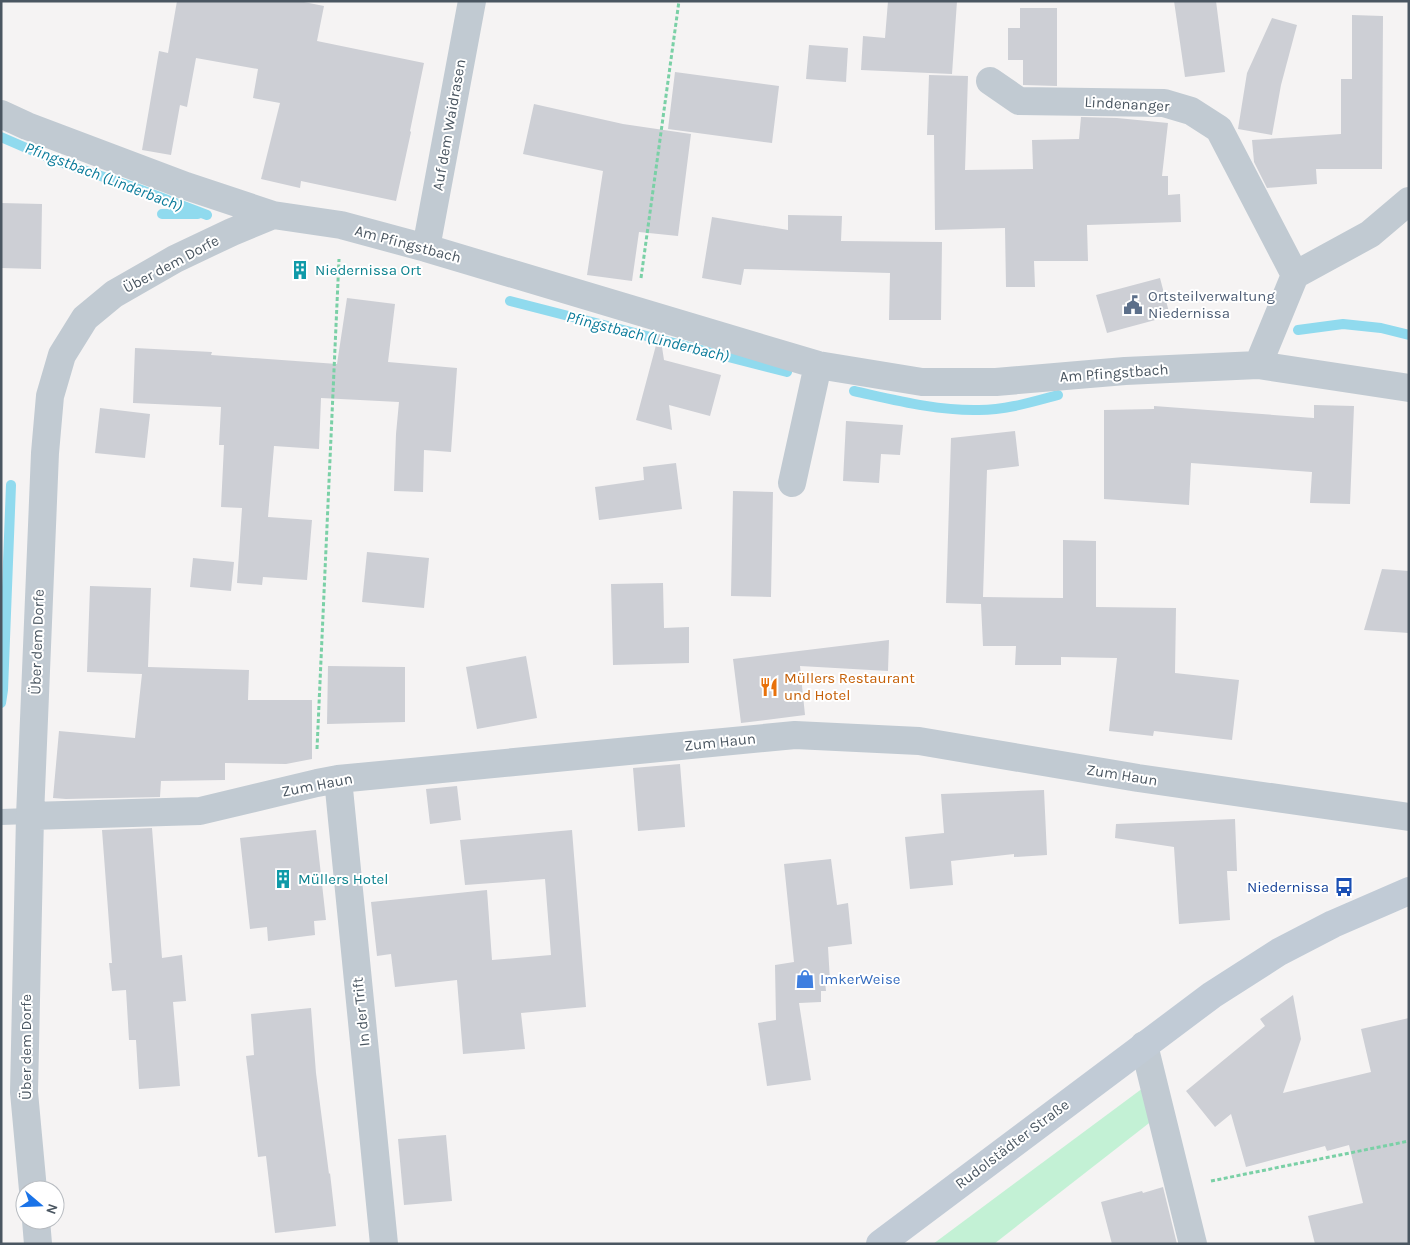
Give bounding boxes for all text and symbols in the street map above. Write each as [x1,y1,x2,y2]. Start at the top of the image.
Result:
street label: Auf dem Waidrasen [429,58,469,192]
street label: Lindenanger [1084,93,1171,115]
water label: Pfingstbach (Linderbach) [22,138,185,215]
street label: Am Pfingstbach [353,221,463,267]
street label: Über dem Dorfe [120,231,222,297]
building icon: Niedernissa Ort [289,259,311,281]
place label: Niedernissa Ort [315,261,422,279]
place label: Ortsteilverwaltung Niedernissa [1148,287,1275,322]
public building icon: Ortsteilverwaltung Niedernissa [1122,294,1144,316]
water label: Pfingstbach (Linderbach) [565,307,731,366]
street label: Am Pfingstbach [1059,360,1169,386]
street label: Über dem Dorfe [26,589,48,695]
place label: Müllers Restaurant und Hotel [784,669,915,704]
restaurant icon: Müllers Restaurant und Hotel [758,676,780,698]
street label: Zum Haun [683,729,757,755]
street label: Zum Haun [1085,760,1159,790]
street label: Zum Haun [280,769,354,801]
building icon: Müllers Hotel [272,868,294,890]
place label: Müllers Hotel [298,870,389,888]
bus stop icon: Niedernissa [1333,876,1355,898]
place label: Niedernissa [1247,878,1329,896]
shop icon: ImkerWeise [794,968,816,990]
place label: ImkerWeise [820,970,901,988]
street label: In der Trift [348,976,374,1047]
street label: Über dem Dorfe [17,994,35,1100]
street label: Rudolstädter Straße [952,1095,1072,1193]
north arrow [15,1180,65,1230]
text: N [42,1202,61,1217]

